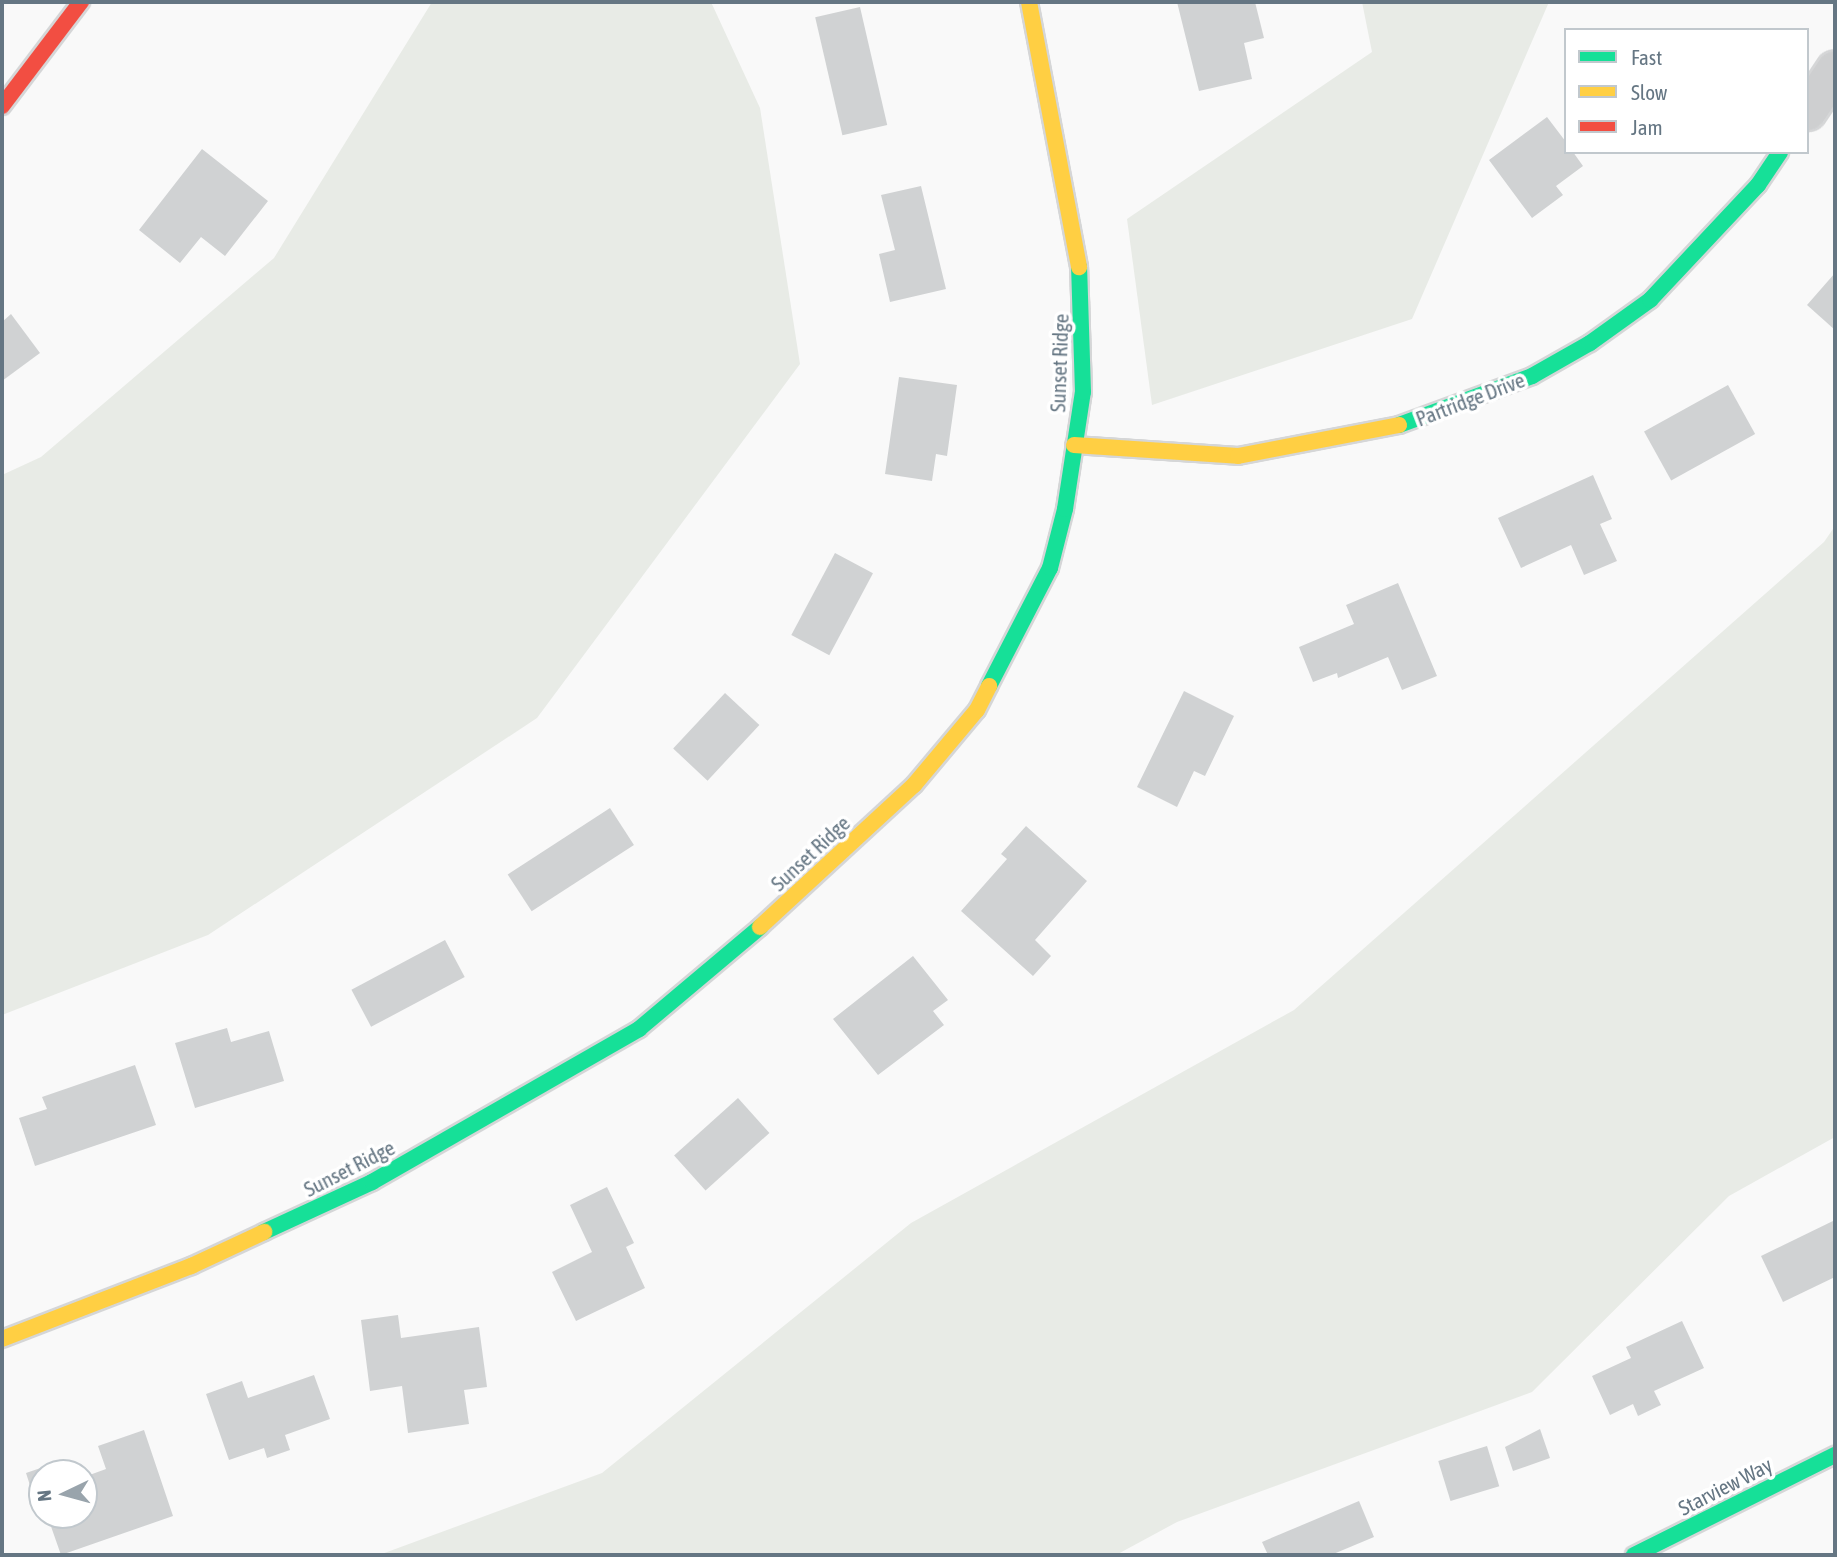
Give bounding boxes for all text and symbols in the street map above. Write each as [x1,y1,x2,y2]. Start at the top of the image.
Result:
legend [1564,28,1809,154]
text: Fast [1631,45,1662,69]
text: Slow [1631,80,1667,104]
text: Jam [1631,115,1663,139]
street label: Sunset Ridge [1045,313,1073,413]
street label: Partridge Drive [1412,367,1528,431]
street label: Sunset Ridge [765,810,855,896]
street label: Sunset Ridge [299,1134,399,1202]
street label: Starview Way [1674,1452,1776,1520]
north arrow [28,1459,98,1529]
text: N [33,1489,56,1502]

